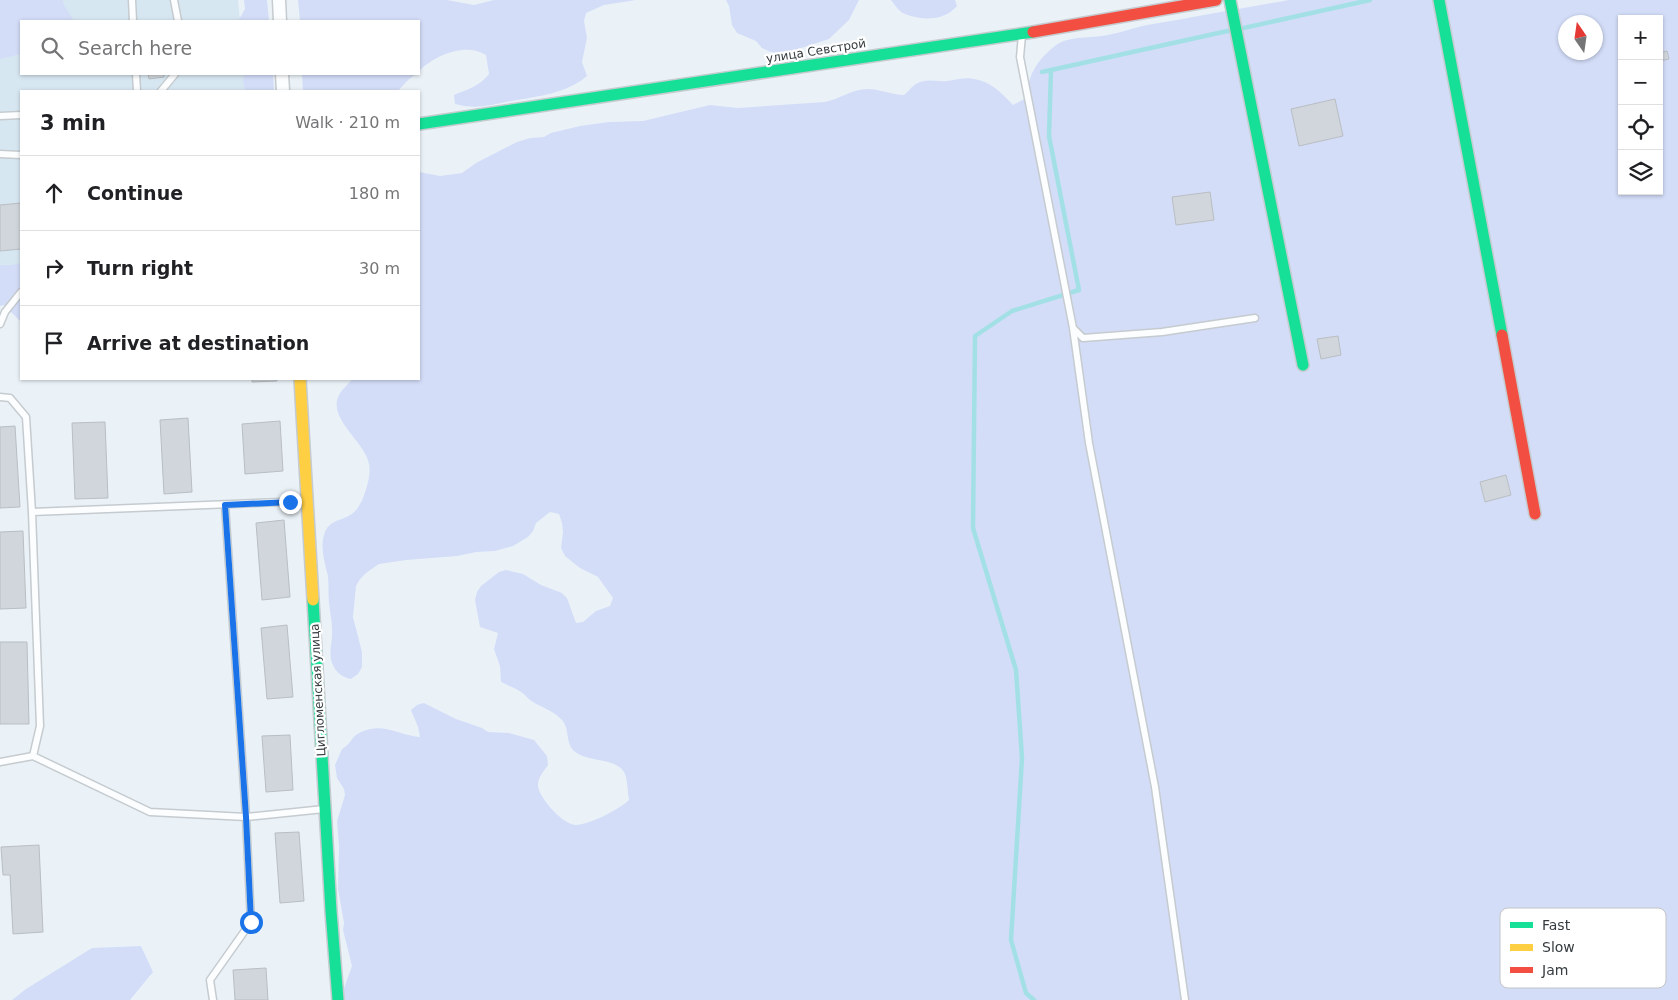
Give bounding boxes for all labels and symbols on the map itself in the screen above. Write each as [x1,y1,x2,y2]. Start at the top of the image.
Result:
north arrow [1558,15,1603,60]
street label: улица Севстрой [765,36,867,66]
route end [279,491,302,514]
street label: Цигломенская улица [308,623,328,757]
legend [1500,908,1666,988]
route start [240,911,263,934]
text: Fast [1542,917,1571,933]
text: Slow [1542,939,1575,955]
text: Jam [1541,962,1568,978]

